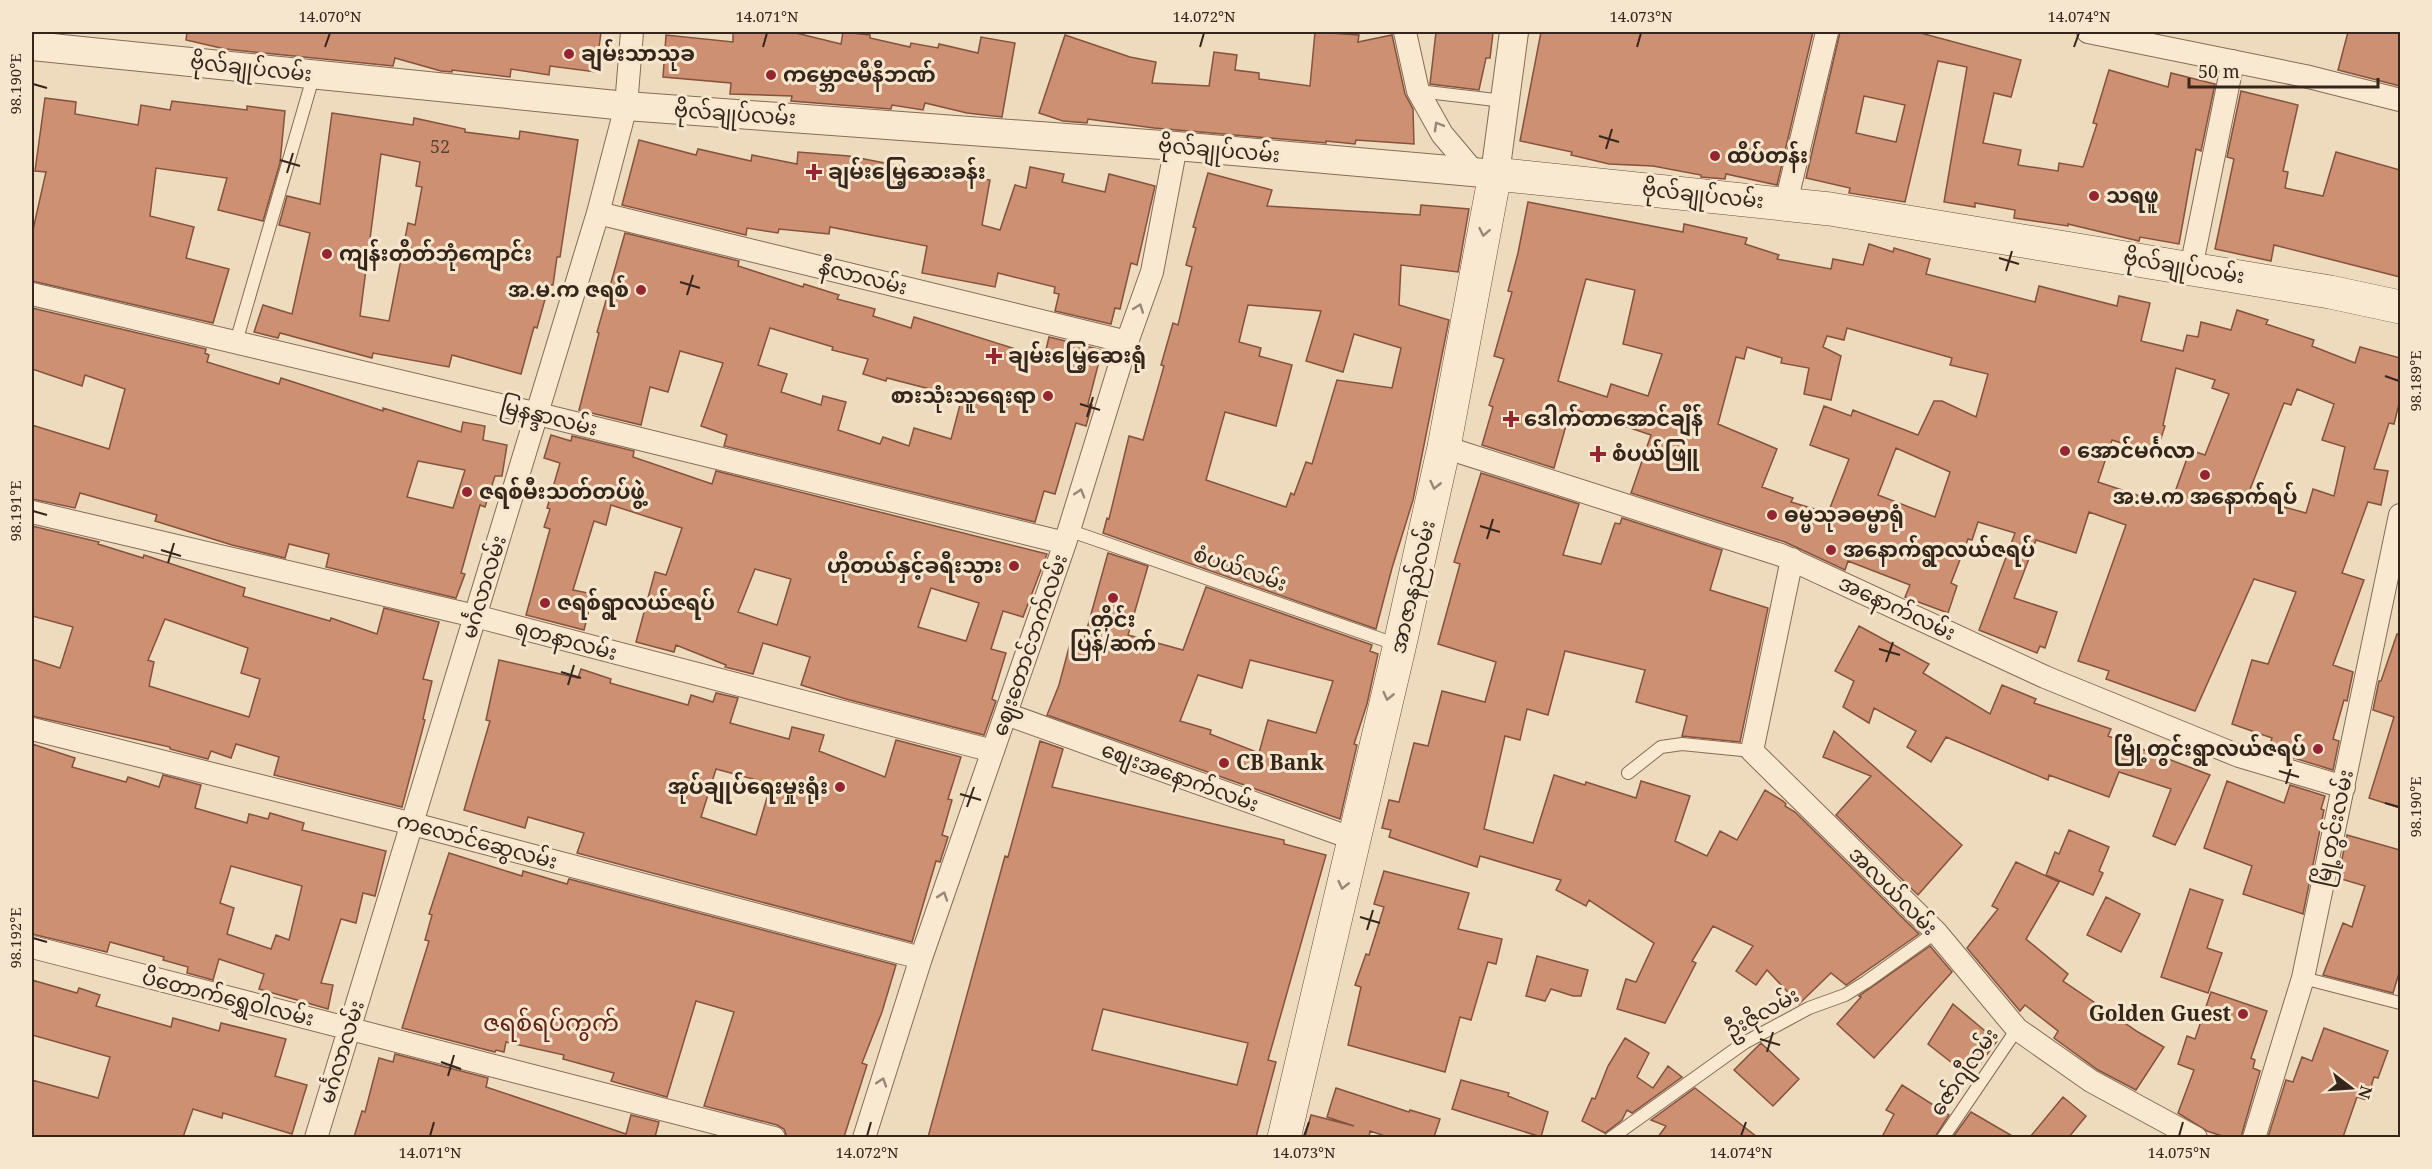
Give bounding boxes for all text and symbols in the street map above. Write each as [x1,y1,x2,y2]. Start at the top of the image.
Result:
text: 14.070°N [298,6,362,26]
text: 14.071°N [735,6,799,26]
text: 14.072°N [1172,6,1236,26]
text: 14.073°N [1609,6,1673,26]
text: 14.074°N [2047,6,2111,26]
place label: ချမ်းသာသုခ [581,38,695,72]
street label: ဗိုလ်ချုပ်လမ်း [188,46,313,92]
marker: ချမ်းသာသုခ [562,47,576,61]
scale bar [2189,51,2378,89]
text: 98.190°E [5,53,25,115]
place label: ကမ္ဘောဇမီနီဘဏ် [783,59,936,92]
text: 50 m [2198,59,2240,83]
marker: ကမ္ဘောဇမီနီဘဏ် [764,68,778,82]
street label: ဗိုလ်ချုပ်လမ်း [673,94,797,136]
one-way arrow [1434,122,1445,132]
street label: ဗိုလ်ချုပ်လမ်း [1157,129,1281,173]
house number: 52 [430,134,450,158]
place label: ထိပ်တန်း [1727,140,1808,173]
marker: ထိပ်တန်း [1708,149,1722,163]
place label: ချမ်းမြေ့ဆေးခန်း [828,156,986,190]
marker: ချမ်းမြေ့ဆေးခန်း [805,163,823,181]
street label: ဗိုလ်ချုပ်လမ်း [1640,173,1765,219]
place label: သရဖူ [2106,181,2159,213]
marker: သရဖူ [2087,189,2101,203]
one-way arrow [1478,226,1491,236]
place label: ကျန်းတိတ်ဘုံကျောင်း [339,238,532,272]
street label: ဗိုလ်ချုပ်လမ်း [2121,242,2247,294]
marker: ကျန်းတိတ်ဘုံကျောင်း [320,247,334,261]
street label: နီလာလမ်း [815,251,911,304]
place label: အ.မ.က ဇရစ် [508,274,629,307]
marker: အ.မ.က ဇရစ် [634,283,648,297]
one-way arrow [1132,303,1145,313]
place label: ချမ်းမြေ့ဆေးရုံ [1008,340,1146,374]
marker: ချမ်းမြေ့ဆေးရုံ [985,347,1003,365]
text: 98.189°E [2405,350,2425,412]
place label: စားသုံးသူရေးရာ [891,381,1036,413]
marker: စားသုံးသူရေးရာ [1041,389,1055,403]
street label: မြနန္ဒာလမ်း [497,390,601,446]
place label: ဒေါက်တာအောင်ချိန် [1524,403,1703,437]
marker: ဒေါက်တာအောင်ချိန် [1502,410,1520,428]
place label: အောင်မင်္ဂလာ [2077,435,2195,464]
place label: စံပယ်ဖြူ [1612,438,1699,471]
marker: အောင်မင်္ဂလာ [2058,444,2072,458]
marker: စံပယ်ဖြူ [1589,445,1607,463]
marker: အ.မ.က အနောက်ရပ် [2198,468,2212,482]
place label: ဇရစ်မီးသတ်တပ်ဖွဲ့ [479,476,648,509]
text: 98.191°E [5,480,25,542]
one-way arrow [1430,480,1443,490]
place label: အ.မ.က အနောက်ရပ် [2113,481,2297,514]
marker: ဇရစ်မီးသတ်တပ်ဖွဲ့ [460,485,474,499]
one-way arrow [1072,488,1085,499]
place label: ဓမ္မသုခဓမ္မာရုံ [1784,500,1904,533]
marker: ဓမ္မသုခဓမ္မာရုံ [1765,508,1779,522]
street label: အာဇာနည်လမ်း [1382,517,1445,657]
street label: မင်္ဂလာလမ်း [453,531,512,642]
place label: အနောက်ရွာလယ်ဇရပ် [1843,534,2035,567]
street label: စံပယ်လမ်း [1190,538,1291,597]
marker: အနောက်ရွာလယ်ဇရပ် [1824,543,1838,557]
place label: ဟိုတယ်နှင့်ခရီးသွား [827,550,1002,583]
street label: ဈေးတောင်ဘက်လမ်း [984,550,1077,741]
marker: ဟိုတယ်နှင့်ခရီးသွား [1007,559,1021,573]
street label: အနောက်လမ်း [1833,567,1961,650]
place label: ဇရစ်ရွာလယ်ဇရပ် [557,587,715,620]
marker: တိုင်း ပြန်/ဆက် [1106,591,1120,605]
marker: ဇရစ်ရွာလယ်ဇရပ် [538,596,552,610]
place label: တိုင်း ပြန်/ဆက် [1070,604,1156,661]
street label: ရတနာလမ်း [511,611,621,670]
one-way arrow [1383,690,1396,700]
place label: မြို့တွင်းရွာလယ်ဇရပ် [2114,733,2306,766]
street label: စျေးအနောက်လမ်း [1096,734,1263,822]
marker: မြို့တွင်းရွာလယ်ဇရပ် [2311,742,2325,756]
place label: CB Bank [1236,748,1324,776]
marker: CB Bank [1217,756,1231,770]
street label: မြို့တွင်းလမ်း [2306,767,2363,889]
place label: အုပ်ချုပ်ရေးမှုးရုံး [668,771,828,805]
text: 98.190°E [2405,776,2425,838]
marker: အုပ်ချုပ်ရေးမှုးရုံး [833,780,847,794]
street label: ကလောင်ဆွေလမ်း [393,804,561,878]
street label: အလယ်လမ်း [1843,839,1945,941]
one-way arrow [1338,880,1351,890]
one-way arrow [935,891,948,902]
text: 98.192°E [5,907,25,969]
street label: ပိတောက်ရွှေဝါလမ်း [138,961,317,1036]
street label: ဦးဇိုလမ်း [1719,979,1805,1047]
street label: မင်္ဂလာလမ်း [311,996,370,1107]
place label: Golden Guest [2089,999,2231,1027]
district label: ဇရစ်ရပ်ကွက် [483,1005,619,1042]
marker: Golden Guest [2236,1007,2250,1021]
street label: ဇော်ဂျီလမ်း [1922,1021,2008,1124]
north arrow [2321,1058,2381,1118]
one-way arrow [875,1077,887,1088]
text: N [2353,1083,2378,1102]
text: 14.071°N [398,1142,462,1162]
text: 14.072°N [835,1142,899,1162]
text: 14.073°N [1272,1142,1336,1162]
text: 14.074°N [1709,1142,1773,1162]
text: 14.075°N [2147,1142,2211,1162]

